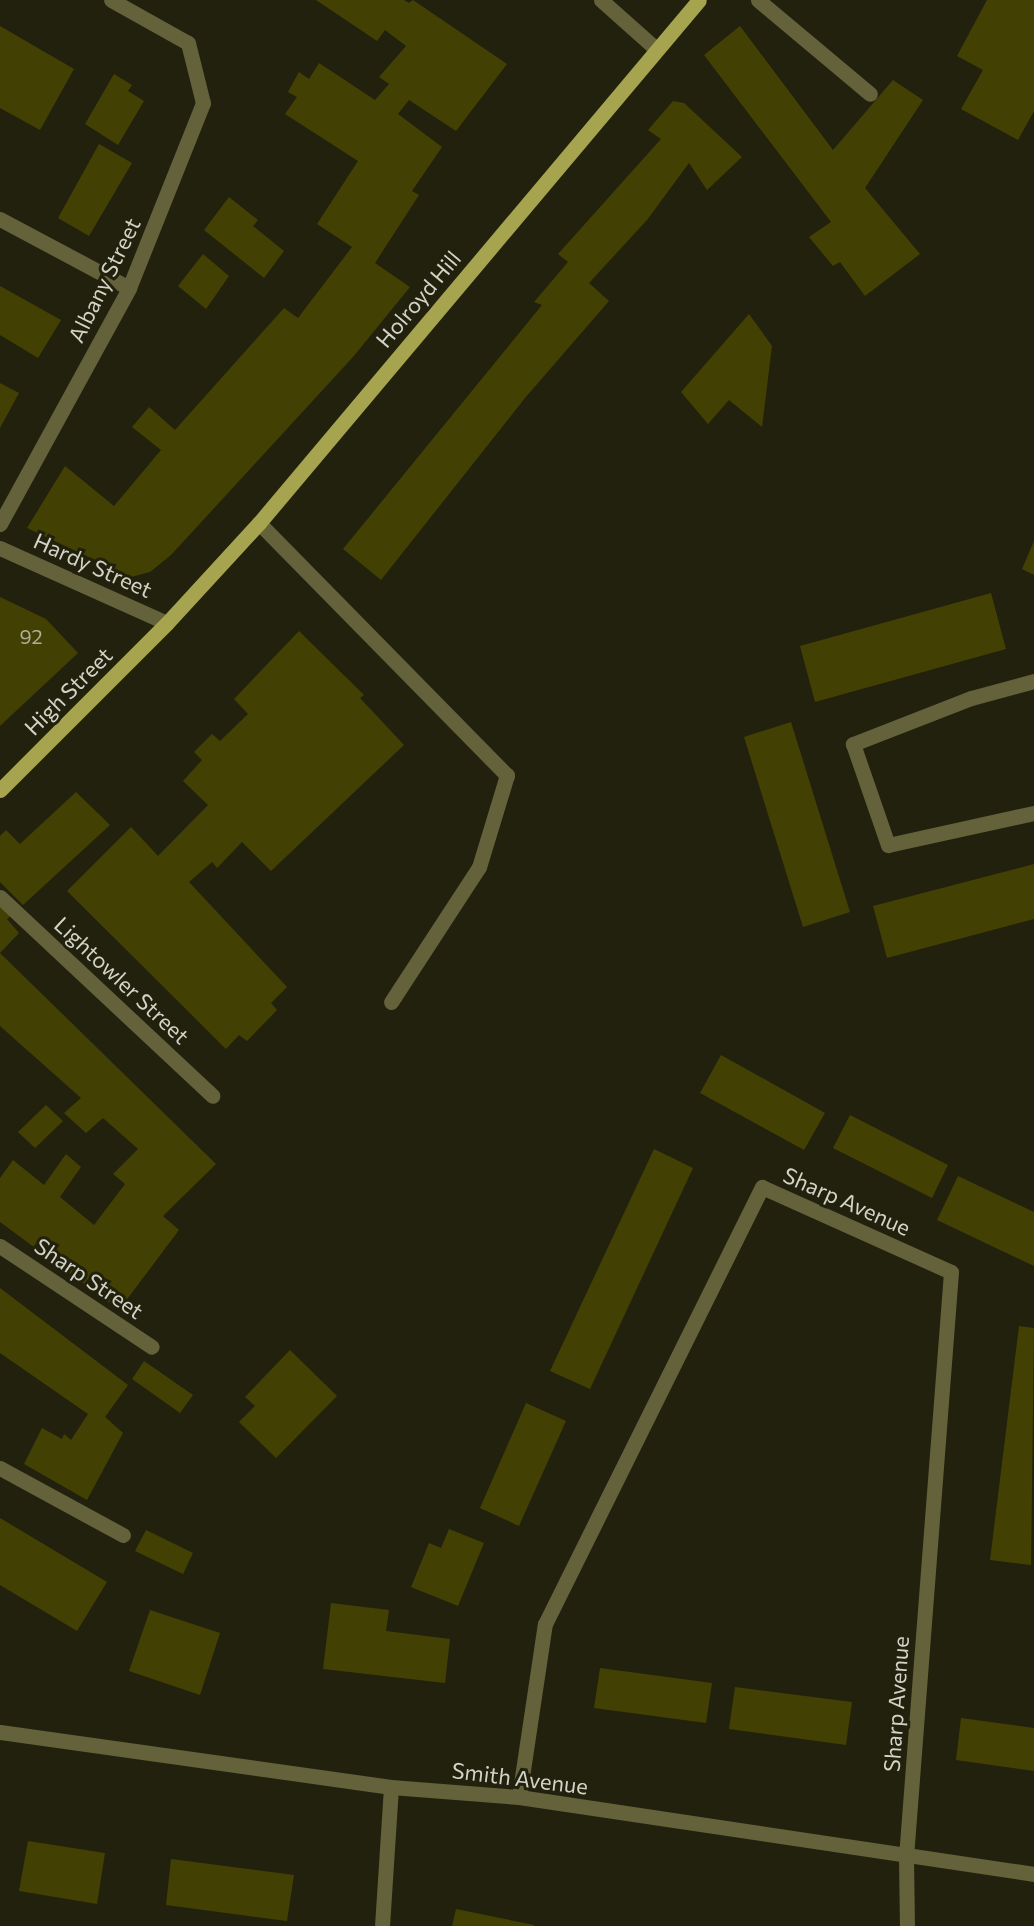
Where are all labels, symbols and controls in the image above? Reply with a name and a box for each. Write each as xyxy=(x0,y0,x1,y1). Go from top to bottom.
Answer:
street label: Albany Street xyxy=(62,213,146,347)
street label: Holroyd Hill xyxy=(370,245,466,353)
street label: Hardy Street xyxy=(30,527,156,603)
house number: 92 xyxy=(19,624,43,648)
street label: High Street xyxy=(19,642,117,740)
street label: Lightowler Street xyxy=(49,911,195,1049)
street label: Sharp Avenue xyxy=(779,1161,915,1241)
street label: Sharp Street xyxy=(30,1232,148,1324)
street label: Sharp Avenue xyxy=(878,1635,914,1773)
street label: Smith Avenue xyxy=(450,1757,590,1799)

